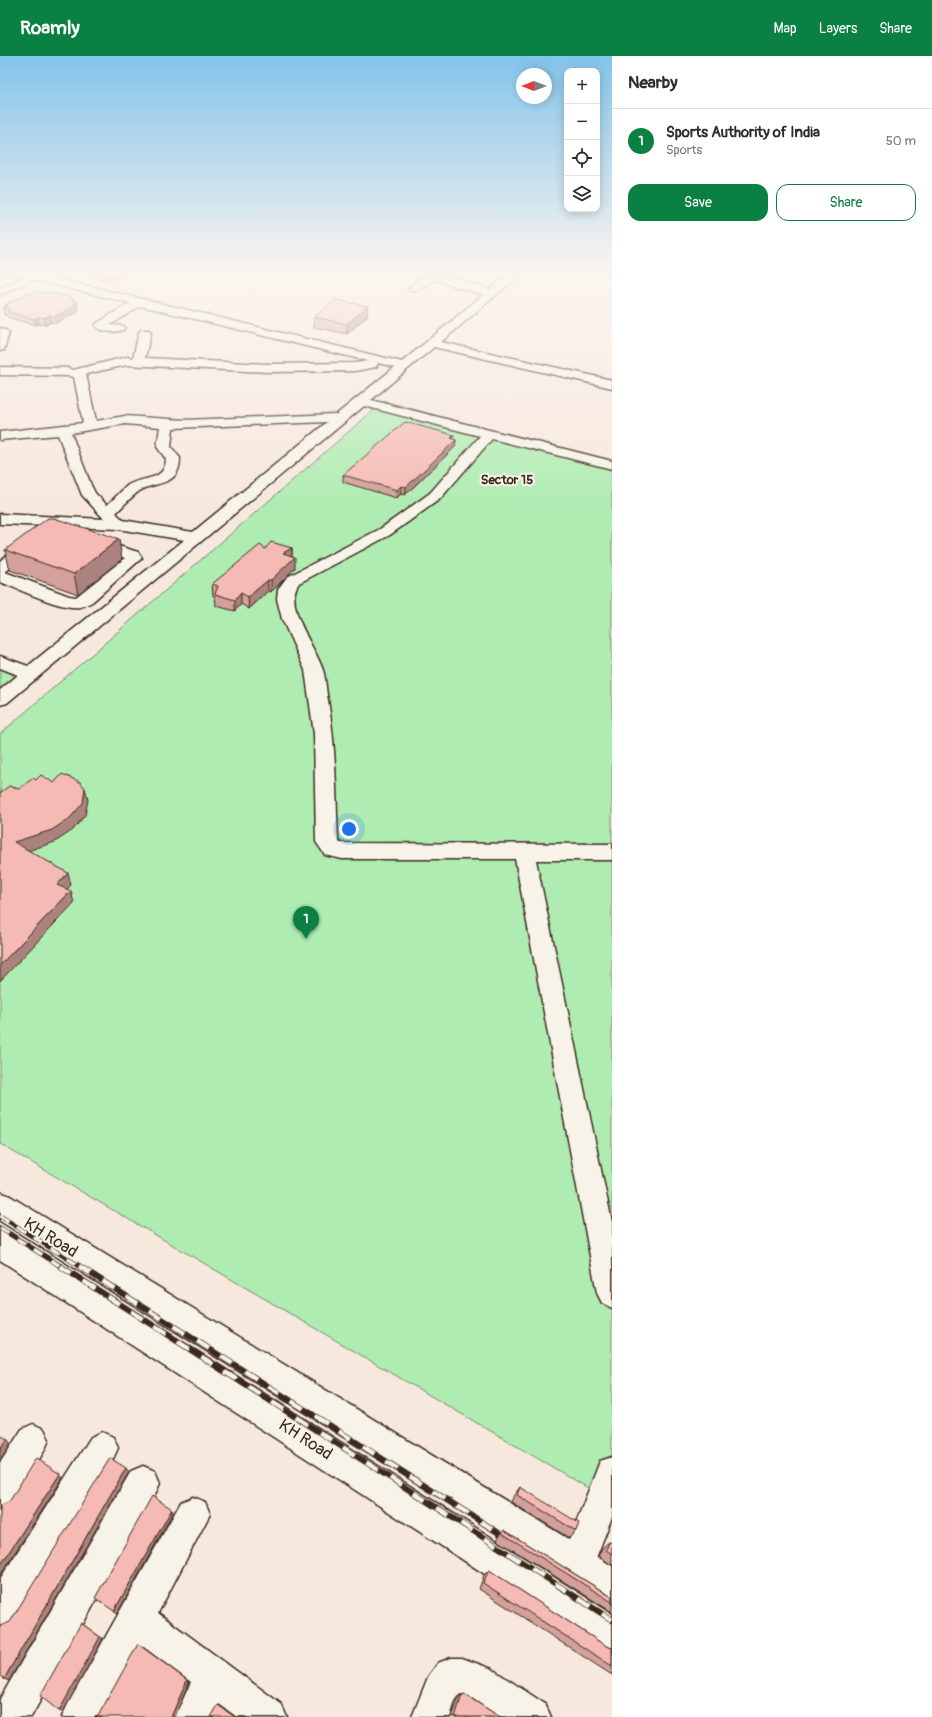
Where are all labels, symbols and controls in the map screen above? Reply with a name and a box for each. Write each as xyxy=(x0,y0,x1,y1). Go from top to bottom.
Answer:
text: Roamly xyxy=(20,16,80,40)
text: Map xyxy=(774,20,797,37)
text: Layers xyxy=(819,20,857,37)
text: Share xyxy=(879,20,912,37)
north arrow xyxy=(516,68,552,104)
map controls xyxy=(564,68,600,212)
button: + xyxy=(564,68,600,104)
text: Nearby xyxy=(628,72,677,93)
button: − xyxy=(564,104,600,140)
text: Sports Authority of India xyxy=(666,123,820,142)
text: 1 xyxy=(638,133,644,149)
text: 50 m xyxy=(886,133,916,149)
button: locate xyxy=(564,140,600,176)
text: Sports xyxy=(666,142,702,158)
button: layers xyxy=(564,176,600,212)
button: Save xyxy=(628,184,768,221)
button: Share xyxy=(776,184,916,221)
district label: Sector 15 xyxy=(481,472,533,488)
your location xyxy=(339,819,359,839)
pin: 1 xyxy=(293,906,319,939)
street label: KH Road xyxy=(20,1213,82,1262)
street label: KH Road xyxy=(275,1414,337,1465)

